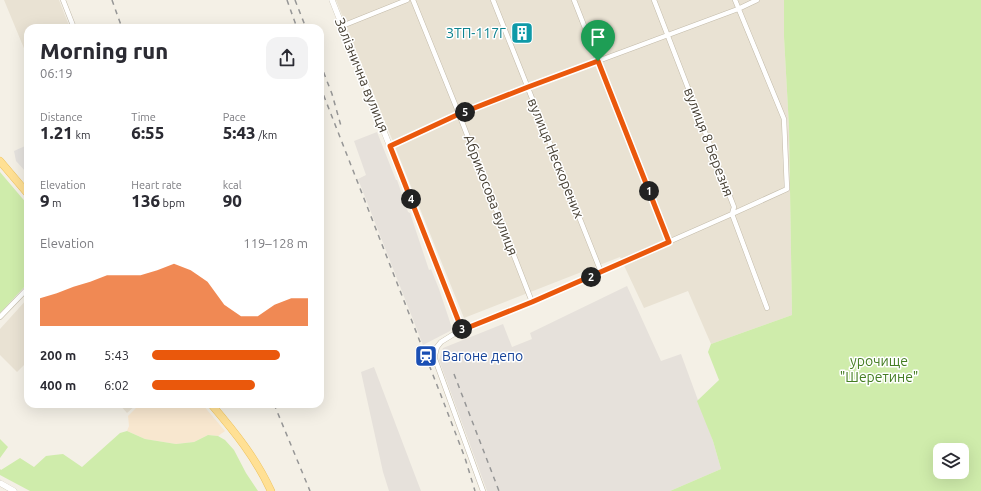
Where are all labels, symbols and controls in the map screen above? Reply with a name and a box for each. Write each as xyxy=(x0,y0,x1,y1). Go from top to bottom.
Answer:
street label: Залізнична вулиця xyxy=(332,15,392,135)
building icon: ЗТП-117Г xyxy=(509,20,535,46)
pin xyxy=(581,20,615,61)
place label: ЗТП-117Г xyxy=(446,25,506,41)
icon: arrive xyxy=(587,26,609,48)
button: share xyxy=(266,37,308,79)
text: Morning run xyxy=(40,38,168,63)
text: 06:19 xyxy=(40,66,73,80)
street label: вулиця 8 Березня xyxy=(681,85,737,199)
street label: вулиця Нескорених xyxy=(525,96,587,220)
pin: 5 xyxy=(455,102,475,122)
text: 5 xyxy=(462,106,468,118)
text: Distance xyxy=(40,111,83,123)
text: Time xyxy=(131,111,156,123)
text: Pace xyxy=(223,111,246,123)
text: 1.21 xyxy=(40,123,73,142)
text: 6:55 xyxy=(131,123,164,142)
text: 5:43 xyxy=(223,123,256,142)
text: km xyxy=(73,129,91,141)
text: /km xyxy=(256,129,277,141)
street label: Абрикосова вулиця xyxy=(461,132,521,258)
text: Elevation xyxy=(40,179,86,191)
text: Heart rate xyxy=(131,179,182,191)
text: kcal xyxy=(223,179,242,191)
pin: 1 xyxy=(639,181,659,201)
text: 1 xyxy=(646,185,652,197)
pin: 4 xyxy=(401,189,421,209)
text: 9 xyxy=(40,191,50,210)
text: 136 xyxy=(131,191,160,210)
text: 90 xyxy=(223,191,242,210)
text: 4 xyxy=(408,193,414,205)
text: m xyxy=(50,197,62,209)
text: bpm xyxy=(160,197,185,209)
text: Elevation xyxy=(40,236,94,250)
text: 119–128 m xyxy=(243,236,308,250)
pin: 2 xyxy=(581,267,601,287)
text: 2 xyxy=(588,271,594,283)
pin: 3 xyxy=(452,319,472,339)
text: 3 xyxy=(459,323,465,335)
station icon: Вагоне депо xyxy=(413,343,439,369)
text: 200 m xyxy=(40,348,76,362)
text: 5:43 xyxy=(104,348,129,362)
place label: Вагоне депо xyxy=(442,348,523,364)
park label: урочище "Шеретине" xyxy=(840,353,918,385)
text: 400 m xyxy=(40,378,76,392)
text: 6:02 xyxy=(104,378,129,392)
map controls xyxy=(933,443,969,479)
button: layers xyxy=(933,443,969,479)

